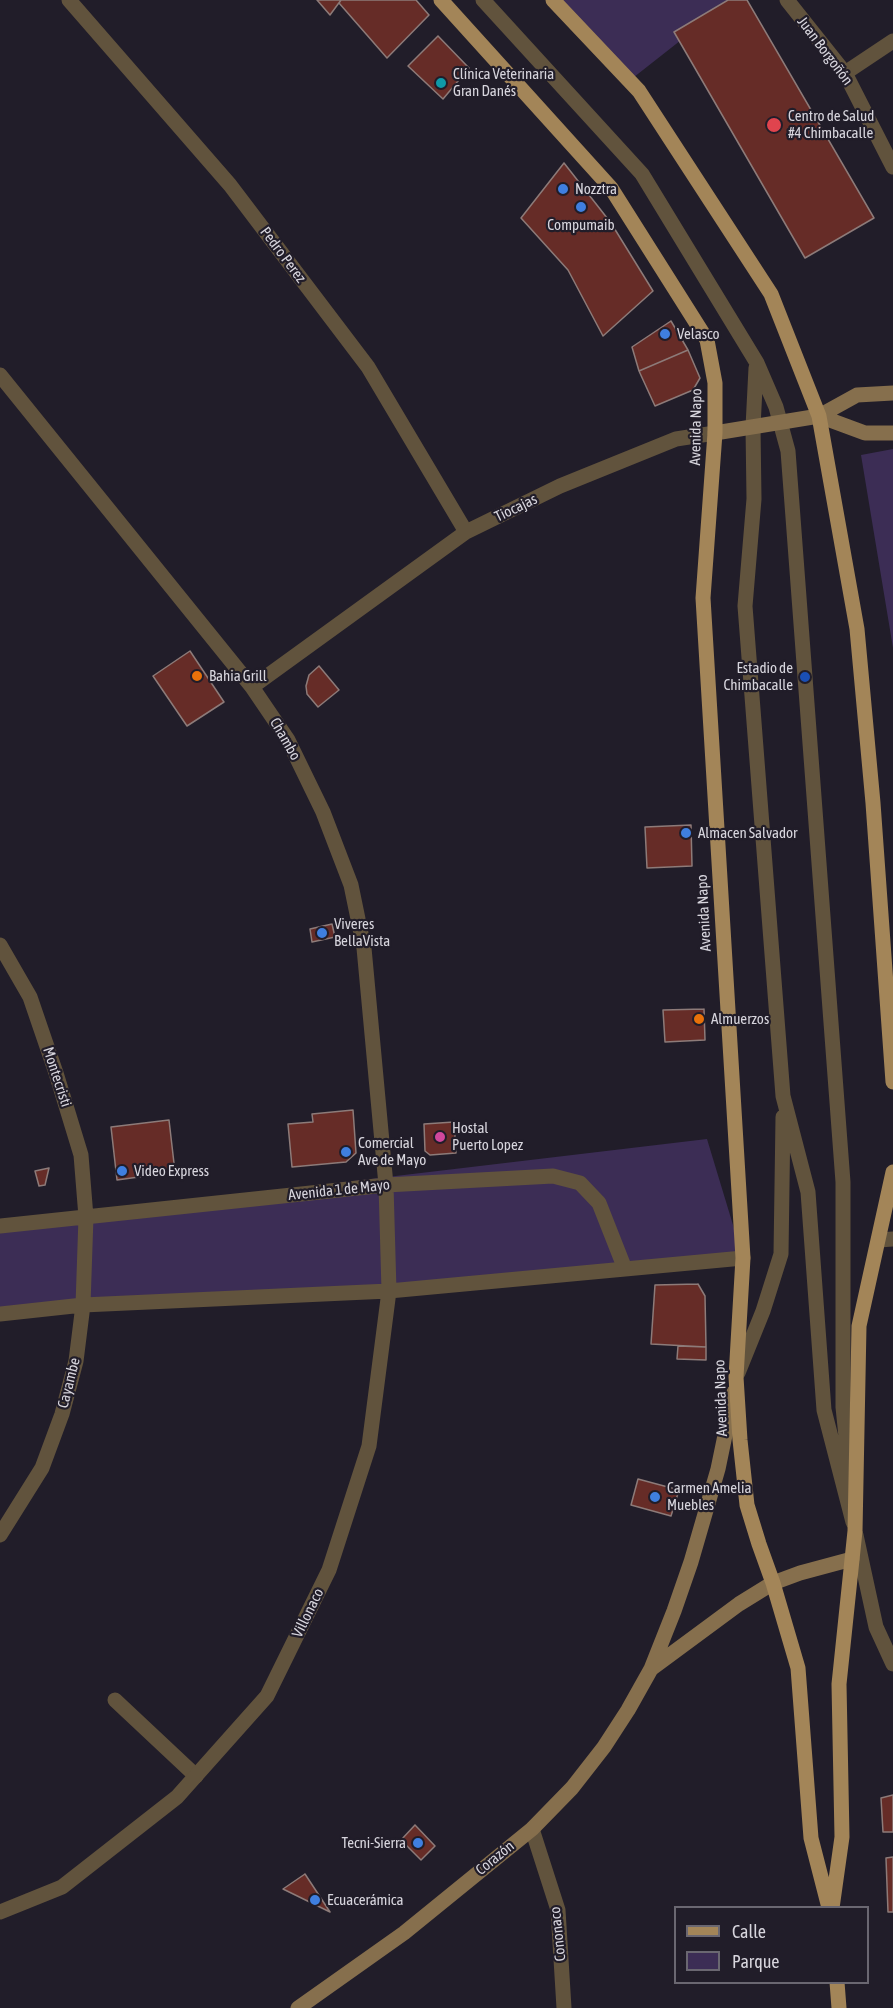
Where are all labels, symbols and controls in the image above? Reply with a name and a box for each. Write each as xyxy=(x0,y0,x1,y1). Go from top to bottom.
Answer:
street label: Juan Borgoñón xyxy=(793,13,857,89)
place label: Clínica Veterinaria Gran Danés xyxy=(453,65,554,100)
marker: Clínica Veterinaria Gran Danés xyxy=(434,76,448,90)
place label: Centro de Salud #4 Chimbacalle xyxy=(788,107,874,142)
marker: Centro de Salud #4 Chimbacalle xyxy=(765,116,783,134)
place label: Nozztra xyxy=(575,180,617,198)
marker: Nozztra xyxy=(556,182,570,196)
marker: Compumaib xyxy=(574,200,588,214)
place label: Compumaib xyxy=(547,216,615,234)
street label: Pedro Perez xyxy=(256,224,310,286)
place label: Velasco xyxy=(677,325,720,343)
marker: Velasco xyxy=(658,327,672,341)
street label: Avenida Napo xyxy=(686,388,706,466)
street label: Tiocajas xyxy=(492,490,540,526)
place label: Estadio de Chimbacalle xyxy=(724,659,793,694)
place label: Bahia Grill xyxy=(209,667,267,685)
marker: Bahia Grill xyxy=(190,669,204,683)
marker: Estadio de Chimbacalle xyxy=(798,670,812,684)
street label: Chambo xyxy=(266,715,304,763)
place label: Almacen Salvador xyxy=(698,824,797,842)
marker: Almacen Salvador xyxy=(679,826,693,840)
street label: Avenida Napo xyxy=(693,874,715,952)
place label: Viveres BellaVista xyxy=(334,915,390,950)
marker: Viveres BellaVista xyxy=(315,926,329,940)
place label: Almuerzos xyxy=(711,1010,769,1028)
marker: Almuerzos xyxy=(692,1012,706,1026)
street label: Montecristi xyxy=(39,1045,75,1109)
place label: Hostal Puerto Lopez xyxy=(452,1119,523,1154)
marker: Hostal Puerto Lopez xyxy=(433,1130,447,1144)
place label: Comercial Ave de Mayo xyxy=(358,1134,426,1169)
marker: Comercial Ave de Mayo xyxy=(339,1145,353,1159)
place label: Video Express xyxy=(134,1162,209,1180)
marker: Video Express xyxy=(115,1164,129,1178)
street label: Avenida 1 de Mayo xyxy=(287,1176,391,1204)
street label: Cayambe xyxy=(54,1356,84,1410)
street label: Avenida Napo xyxy=(711,1359,731,1437)
place label: Carmen Amelia Muebles xyxy=(667,1479,751,1514)
marker: Carmen Amelia Muebles xyxy=(648,1490,662,1504)
street label: Villonaco xyxy=(288,1585,328,1641)
place label: Tecni-Sierra xyxy=(341,1834,406,1852)
marker: Tecni-Sierra xyxy=(411,1836,425,1850)
street label: Corazón xyxy=(472,1837,518,1879)
place label: Ecuacerámica xyxy=(327,1891,403,1909)
marker: Ecuacerámica xyxy=(308,1893,322,1907)
street label: Cononaco xyxy=(546,1906,570,1962)
legend xyxy=(674,1906,869,1984)
text: Calle xyxy=(732,1921,766,1942)
text: Parque xyxy=(732,1951,780,1972)

